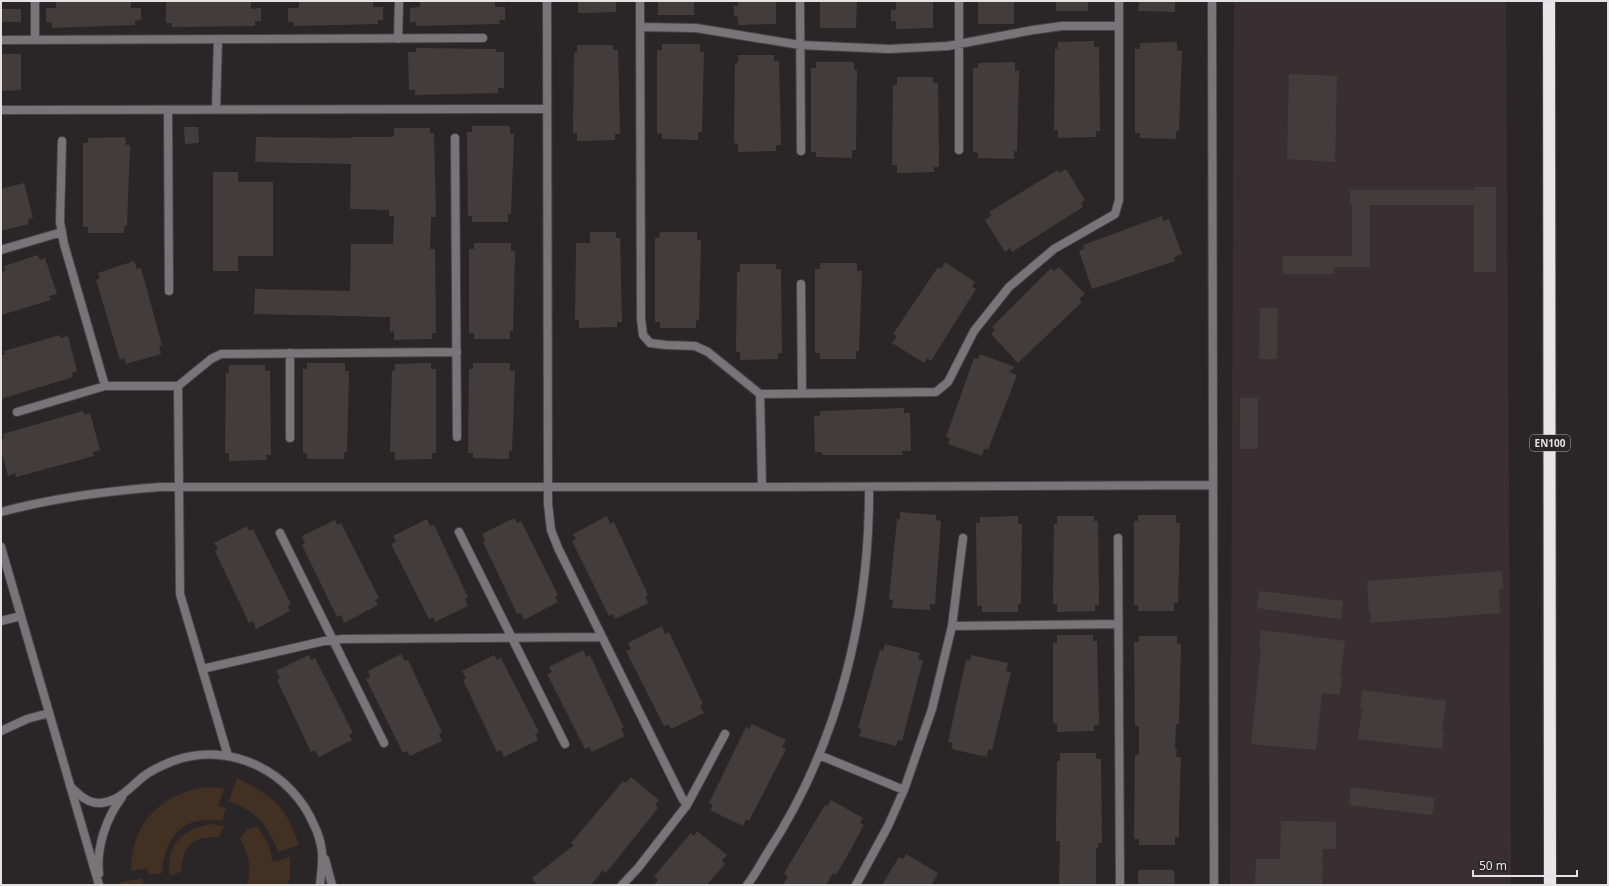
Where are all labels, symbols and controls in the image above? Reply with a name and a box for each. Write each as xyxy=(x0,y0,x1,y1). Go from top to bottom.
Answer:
road number: EN100 xyxy=(1530,435,1570,451)
scale bar xyxy=(1473,852,1577,878)
text: 50 m xyxy=(1479,857,1507,874)

